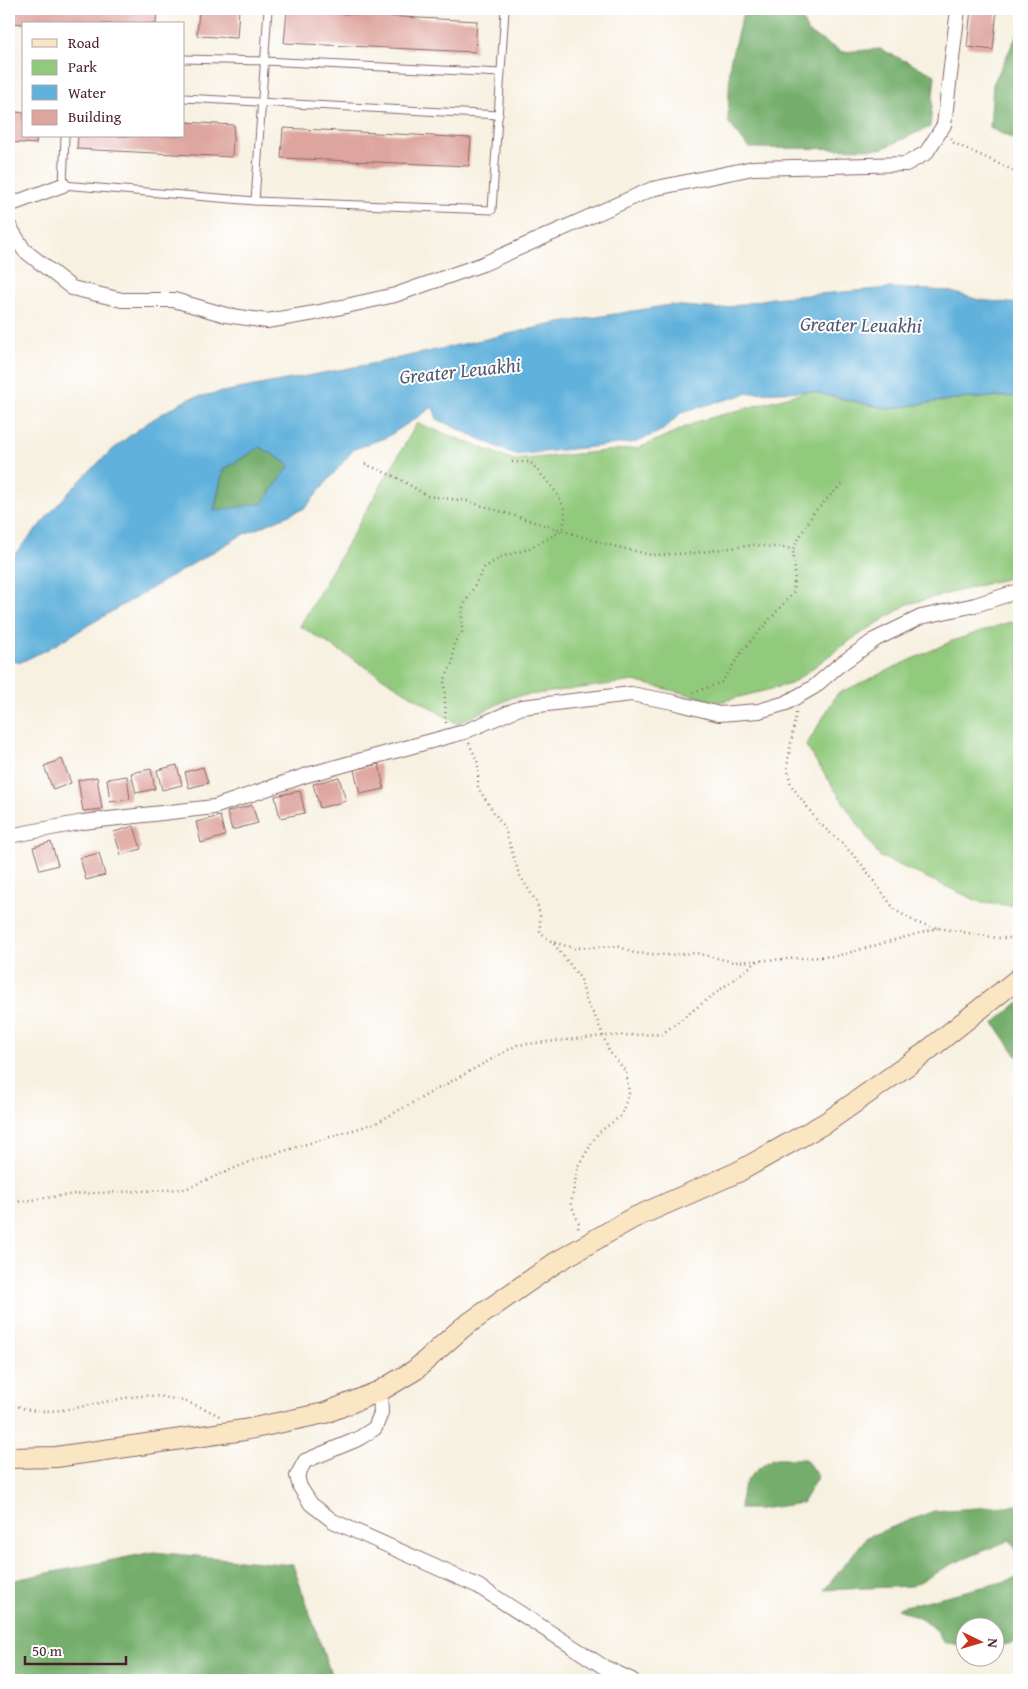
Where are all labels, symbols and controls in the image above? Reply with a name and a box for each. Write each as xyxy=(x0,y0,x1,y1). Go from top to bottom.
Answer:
legend xyxy=(22,22,185,138)
text: Road xyxy=(68,32,99,53)
text: Park xyxy=(68,56,97,77)
text: Water xyxy=(68,82,106,103)
text: Building xyxy=(68,106,122,127)
water label: Greater Leuakhi xyxy=(800,308,922,340)
water label: Greater Leuakhi xyxy=(398,349,522,391)
north arrow xyxy=(956,1616,1006,1666)
scale bar xyxy=(25,1634,126,1666)
text: N xyxy=(983,1638,1003,1649)
text: 50 m xyxy=(32,1640,63,1661)

